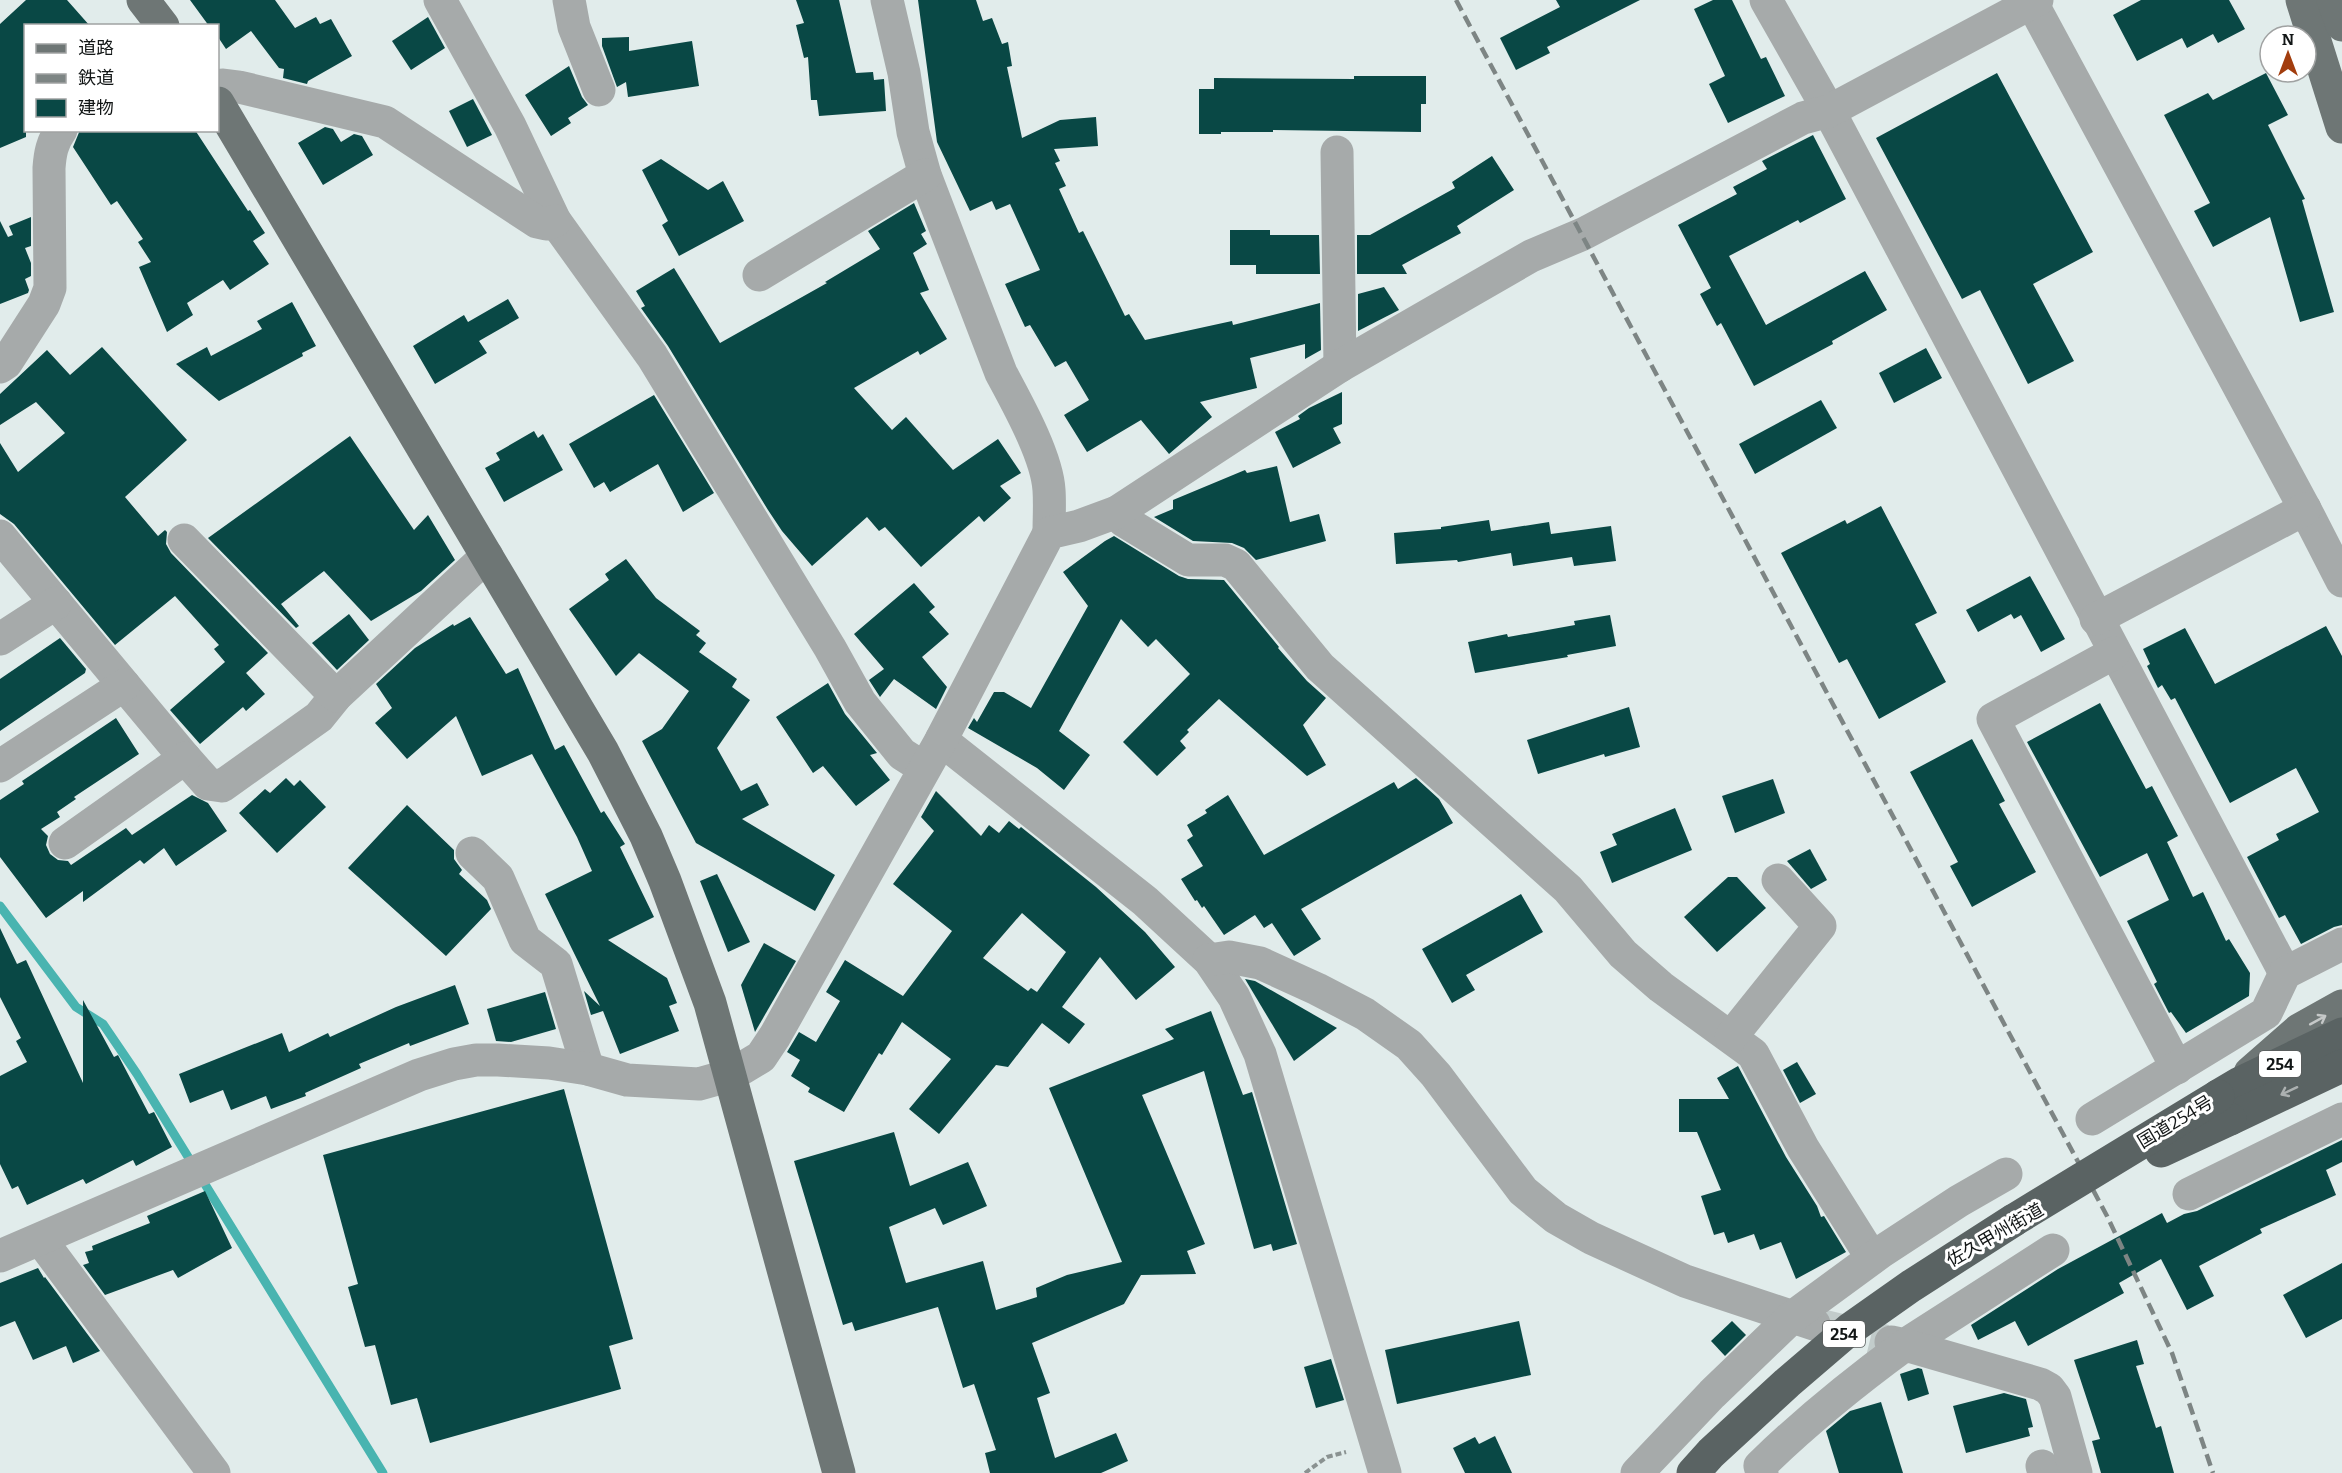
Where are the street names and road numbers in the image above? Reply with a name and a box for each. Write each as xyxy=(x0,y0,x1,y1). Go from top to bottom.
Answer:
road number: 254 xyxy=(2259,1051,2301,1077)
street label: 国道254号 xyxy=(2133,1091,2217,1153)
street label: 佐久甲州街道 xyxy=(1943,1198,2047,1272)
road number: 254 xyxy=(1823,1321,1865,1347)

